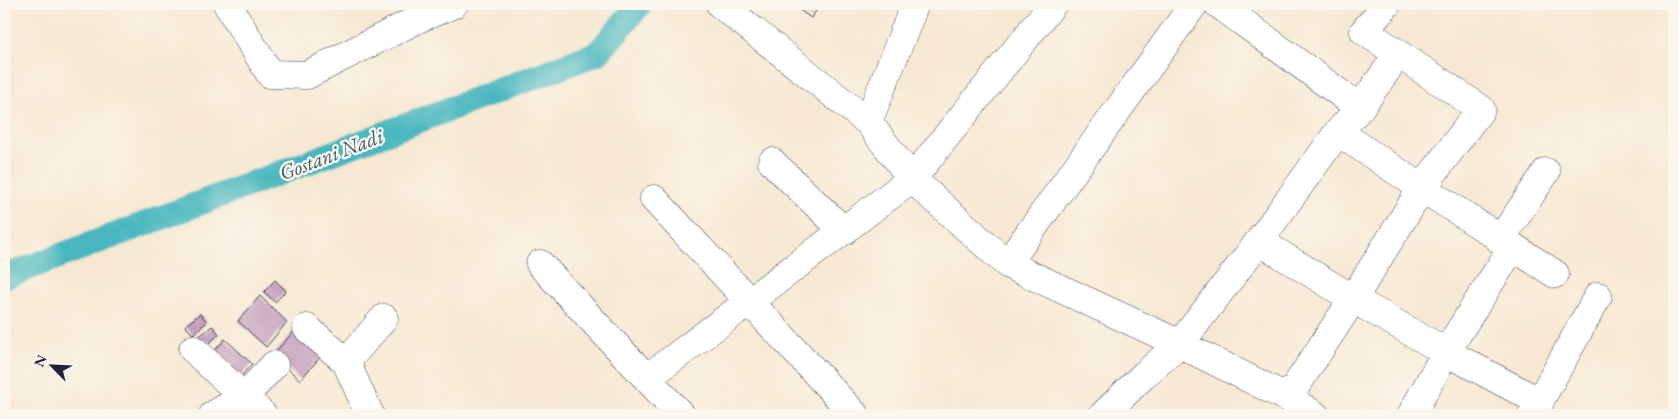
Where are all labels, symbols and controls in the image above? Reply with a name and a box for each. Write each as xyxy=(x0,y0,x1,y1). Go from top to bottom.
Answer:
water label: Gostani Nadi xyxy=(275,122,388,186)
north arrow xyxy=(28,342,78,392)
text: N xyxy=(30,351,51,370)

